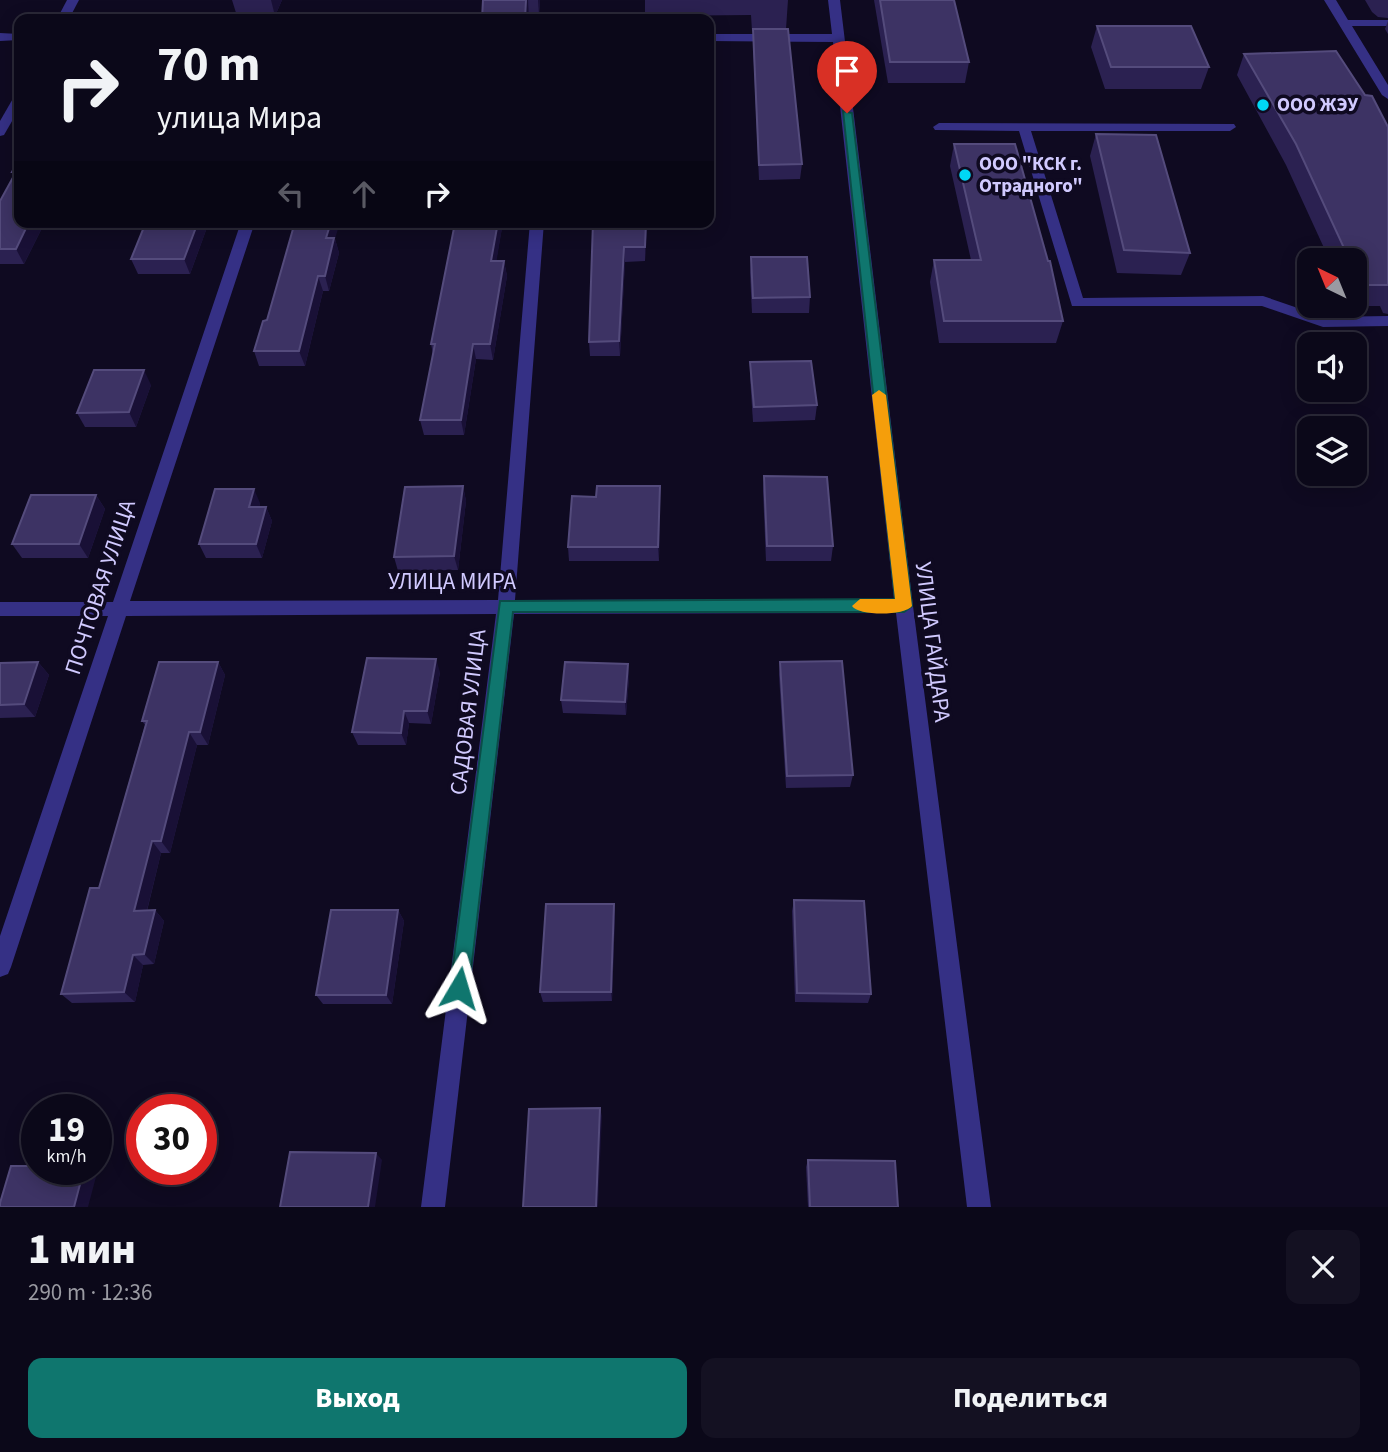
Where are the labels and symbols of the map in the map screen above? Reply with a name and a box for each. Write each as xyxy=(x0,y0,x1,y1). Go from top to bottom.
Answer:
pin xyxy=(817,41,877,113)
place label: ООО ЖЭУ xyxy=(1277,92,1358,119)
marker: ООО ЖЭУ xyxy=(1255,97,1271,113)
place label: ООО "КСК г. Отрадного" xyxy=(979,151,1083,200)
marker: ООО "КСК г. Отрадного" xyxy=(957,167,973,183)
north arrow xyxy=(1297,248,1367,318)
street label: ПОЧТОВАЯ УЛИЦА xyxy=(56,495,144,679)
street label: УЛИЦА ГАЙДАРА xyxy=(907,560,959,724)
street label: УЛИЦА МИРА xyxy=(388,565,517,598)
street label: САДОВАЯ УЛИЦА xyxy=(441,627,495,797)
position arrow xyxy=(422,951,496,1025)
speed limit sign: 30 xyxy=(126,1094,217,1185)

